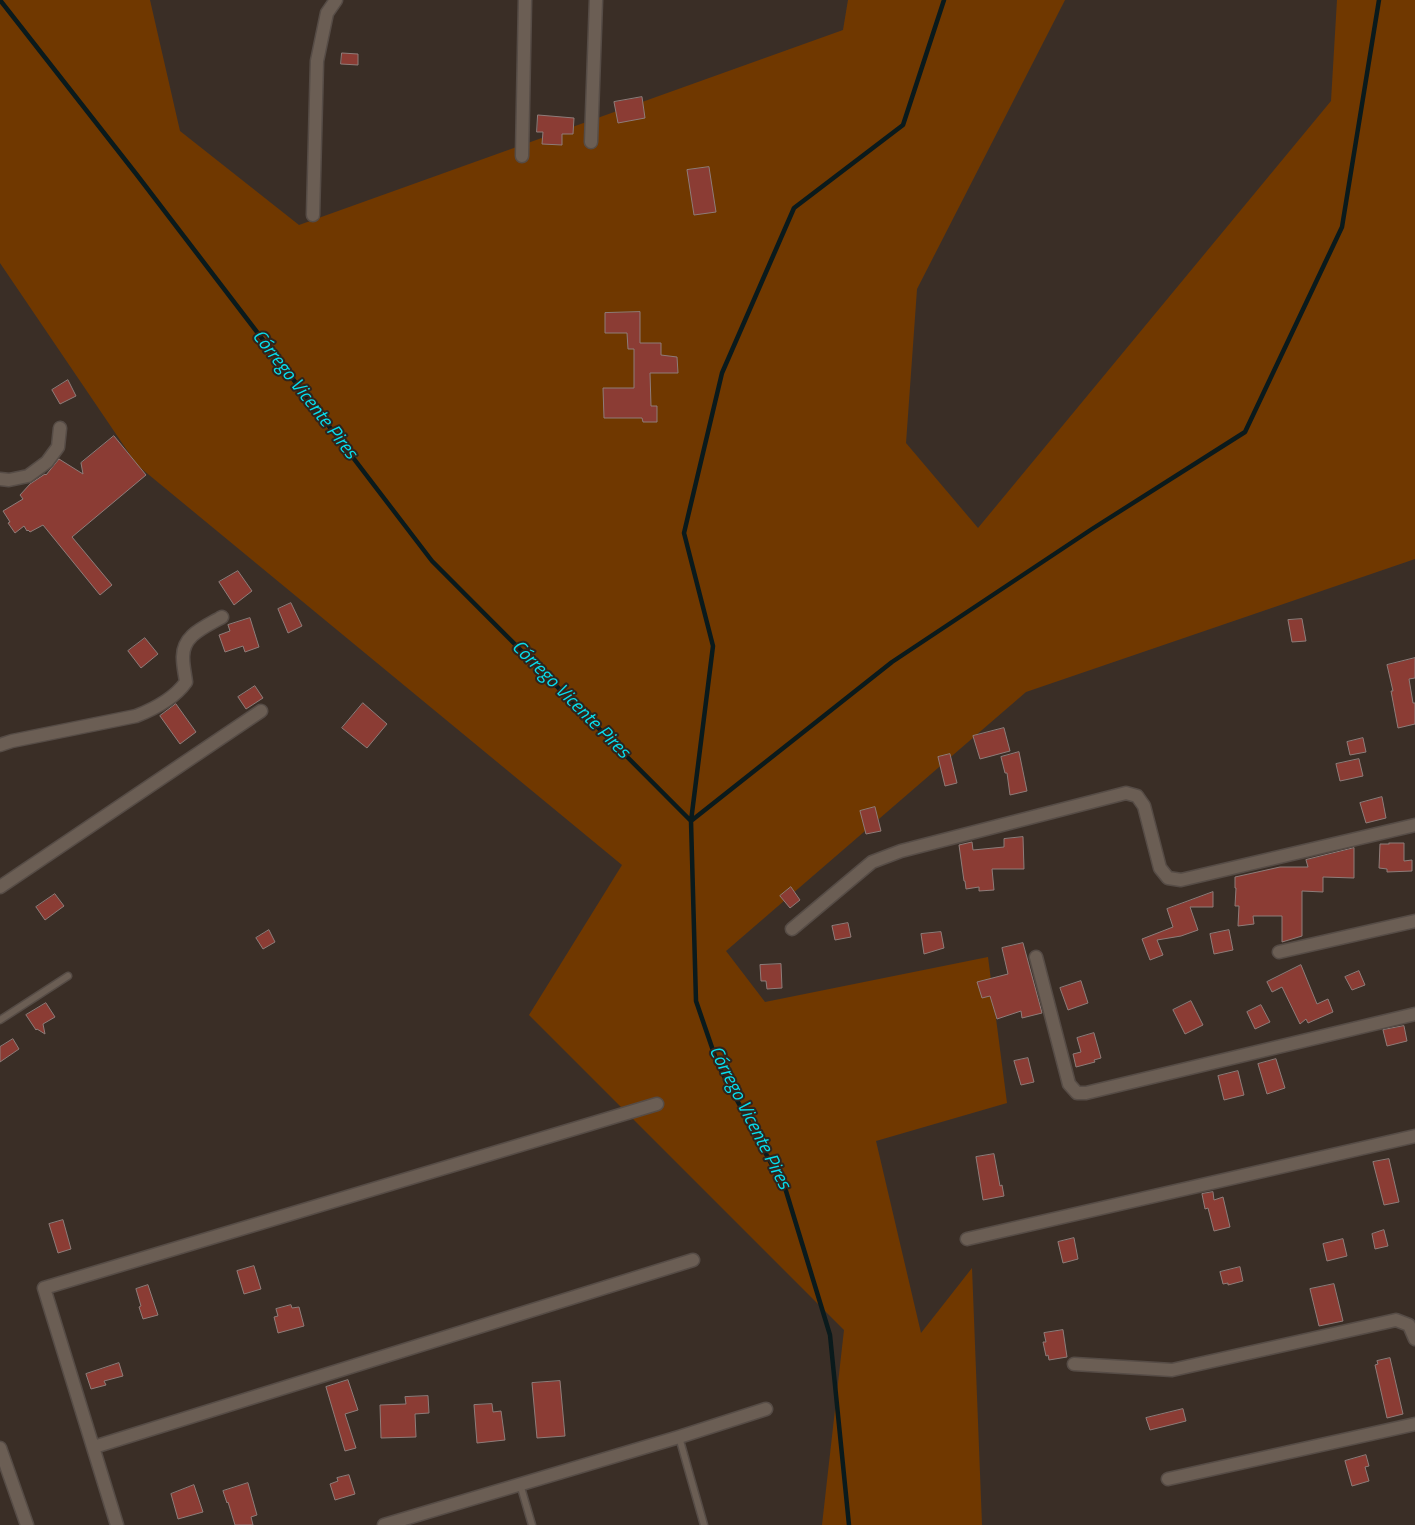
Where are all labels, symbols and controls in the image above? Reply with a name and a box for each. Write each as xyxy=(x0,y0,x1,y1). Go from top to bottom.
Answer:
water label: Córrego Vicente Pires xyxy=(246,326,362,464)
water label: Córrego Vicente Pires xyxy=(506,636,634,764)
water label: Córrego Vicente Pires xyxy=(703,1043,795,1193)

